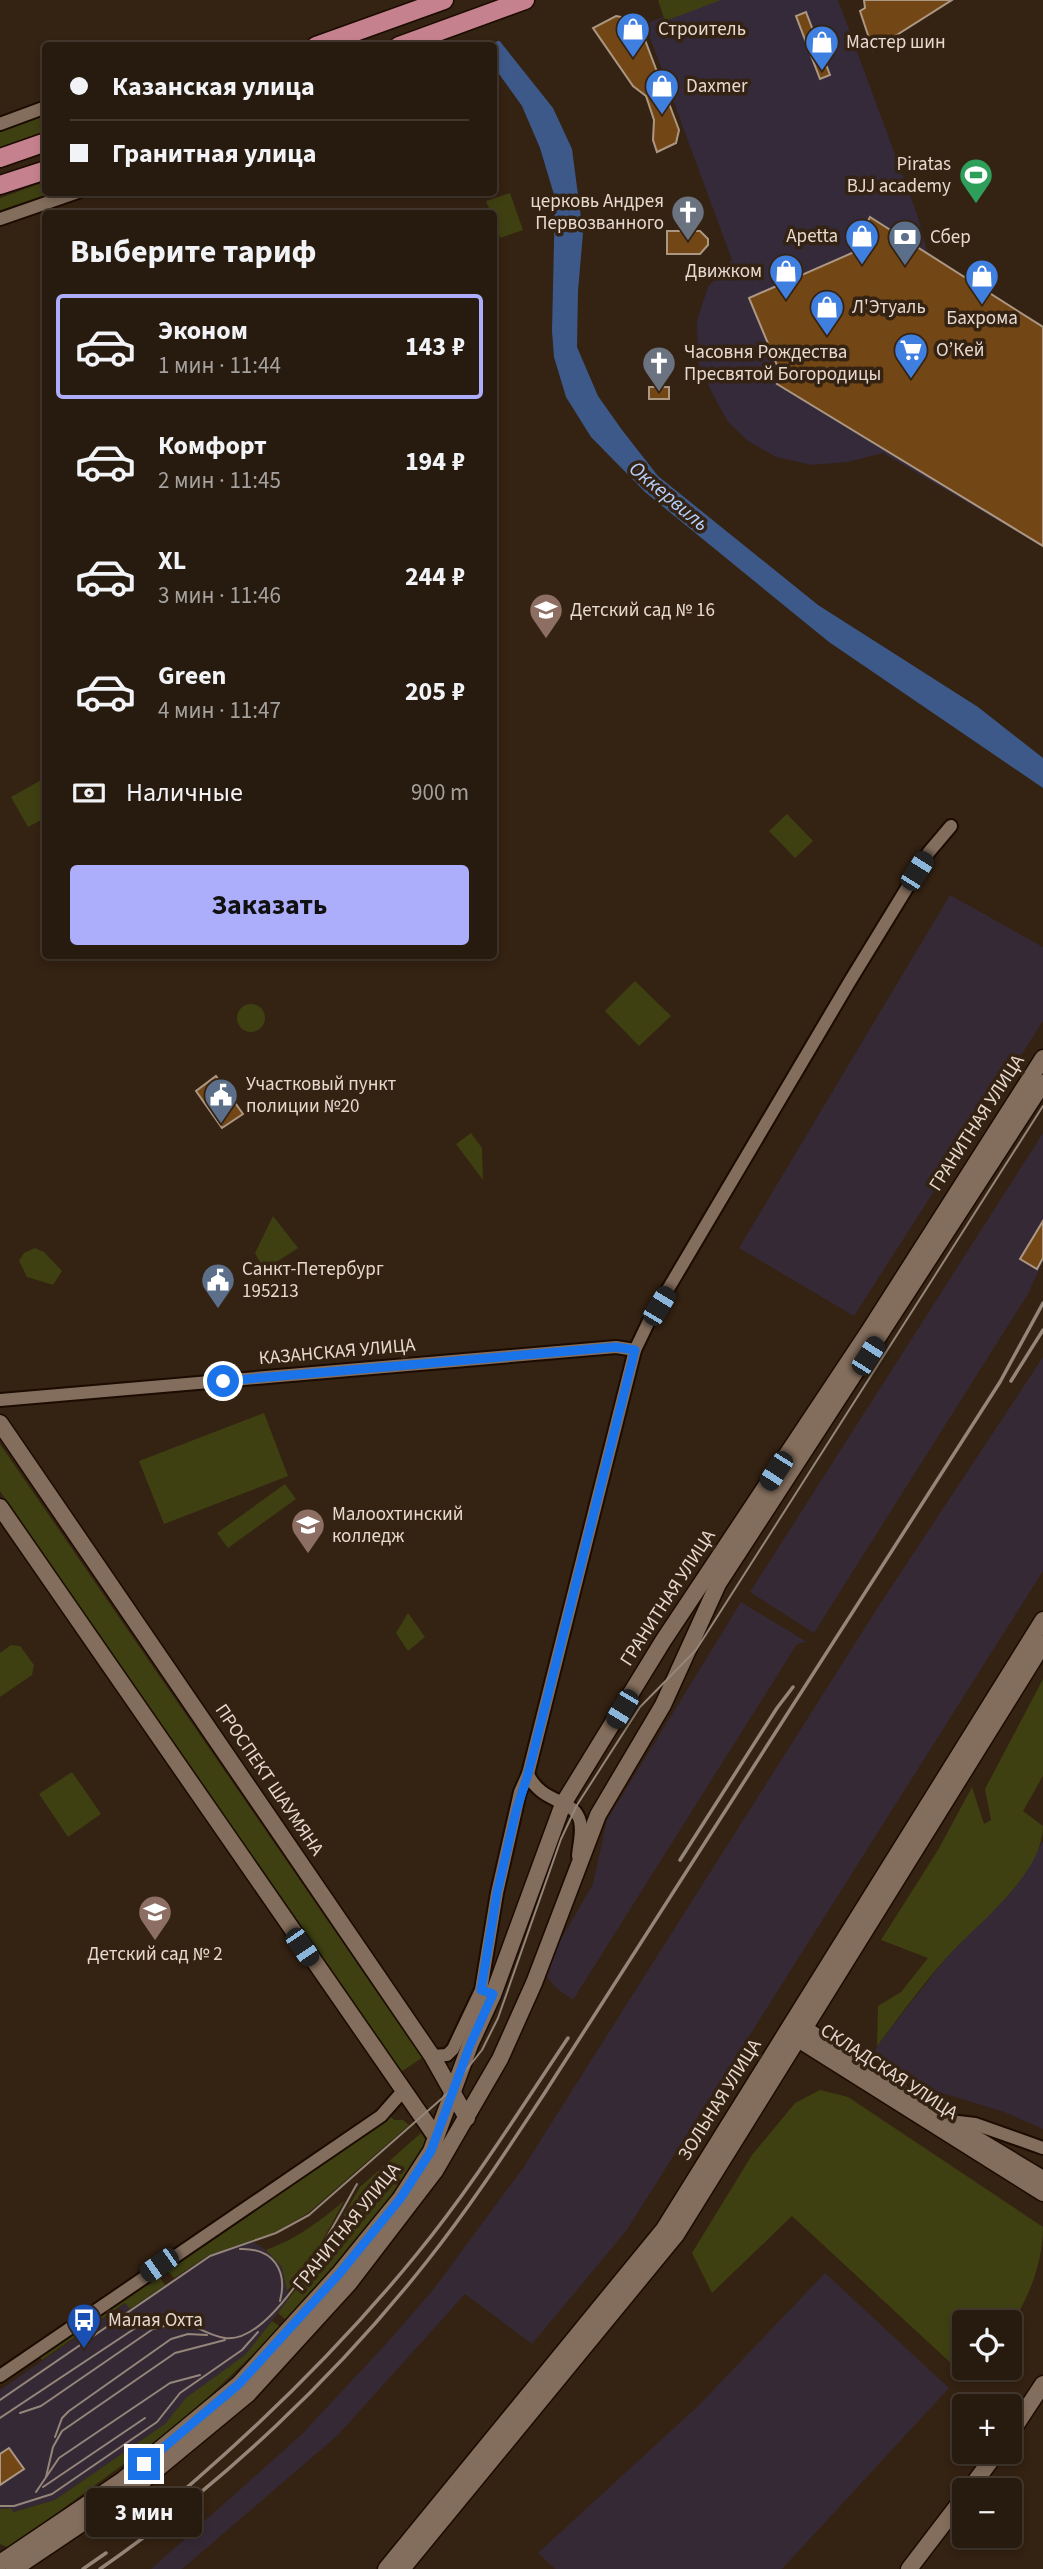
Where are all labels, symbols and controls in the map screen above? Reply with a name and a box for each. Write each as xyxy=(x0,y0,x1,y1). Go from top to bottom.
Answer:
shop icon: Строитель xyxy=(614,10,652,59)
place label: Строитель xyxy=(658,16,746,43)
shop icon: Мастер шин xyxy=(803,23,841,72)
place label: Мастер шин xyxy=(846,29,946,56)
shop icon: Daxmer xyxy=(643,67,681,116)
text: Казанская улица xyxy=(112,68,315,105)
place label: Daxmer xyxy=(686,73,748,100)
text: Гранитная улица xyxy=(112,135,317,172)
place label: Piratas BJJ academy xyxy=(847,151,951,200)
sports icon: Piratas BJJ academy xyxy=(957,156,995,205)
place label: церковь Андрея Первозванного xyxy=(530,188,664,237)
church icon: церковь Андрея Первозванного xyxy=(669,193,707,242)
shop icon: Apetta xyxy=(843,217,881,266)
bank icon: Сбер xyxy=(886,218,924,267)
place label: Apetta xyxy=(786,223,838,250)
place label: Сбер xyxy=(930,224,971,251)
text: Выберите тариф xyxy=(70,229,317,275)
shop icon: Движком xyxy=(767,252,805,301)
shop icon: Бахрома xyxy=(963,257,1001,306)
place label: Движком xyxy=(685,258,762,285)
shop icon: Л'Этуаль xyxy=(808,288,846,337)
place label: Л'Этуаль xyxy=(852,294,926,321)
place label: Бахрома xyxy=(946,305,1018,332)
text: Эконом xyxy=(158,312,248,349)
icon: car xyxy=(74,315,137,378)
text: 143 ₽ xyxy=(405,328,465,365)
supermarket icon: О’Кей xyxy=(892,331,930,380)
place label: О’Кей xyxy=(936,337,984,364)
place label: Часовня Рождества Пресвятой Богородицы xyxy=(684,339,881,388)
church icon: Часовня Рождества Пресвятой Богородицы xyxy=(640,344,678,393)
text: 1 мин · 11:44 xyxy=(158,349,281,382)
text: Комфорт xyxy=(158,427,267,464)
icon: car xyxy=(74,430,137,493)
text: 194 ₽ xyxy=(405,443,465,480)
water label: Оккервиль xyxy=(623,454,715,538)
text: 2 мин · 11:45 xyxy=(158,464,281,497)
text: XL xyxy=(158,542,186,579)
icon: car xyxy=(74,545,137,608)
text: 244 ₽ xyxy=(405,558,465,595)
text: 3 мин · 11:46 xyxy=(158,579,281,612)
school or university icon: Детский сад № 16 xyxy=(527,591,565,640)
place label: Детский сад № 16 xyxy=(570,597,715,624)
text: Green xyxy=(158,657,226,694)
icon: car xyxy=(74,660,137,723)
text: 205 ₽ xyxy=(405,673,465,710)
text: 4 мин · 11:47 xyxy=(158,694,281,727)
icon: cash xyxy=(70,774,108,812)
text: Наличные xyxy=(126,774,243,811)
text: 900 m xyxy=(411,776,469,809)
car xyxy=(897,848,938,894)
button: Заказать xyxy=(70,865,469,945)
street label: ГРАНИТНАЯ УЛИЦА xyxy=(923,1049,1032,1197)
place label: Участковый пункт полиции №20 xyxy=(246,1071,396,1120)
public building icon: Участковый пункт полиции №20 xyxy=(202,1076,240,1125)
place label: Санкт-Петербург 195213 xyxy=(242,1256,384,1305)
public building icon: Санкт-Петербург 195213 xyxy=(199,1261,237,1310)
car xyxy=(640,1283,679,1329)
street label: КАЗАНСКАЯ УЛИЦА xyxy=(258,1332,417,1372)
car xyxy=(848,1333,889,1379)
route start xyxy=(207,1365,239,1397)
car xyxy=(756,1448,797,1494)
place label: Малоохтинский колледж xyxy=(332,1501,463,1550)
school or university icon: Малоохтинский колледж xyxy=(289,1506,327,1555)
street label: ГРАНИТНАЯ УЛИЦА xyxy=(614,1524,723,1672)
car xyxy=(603,1686,642,1732)
street label: ПРОСПЕКТ ШАУМЯНА xyxy=(208,1699,330,1862)
school or university icon: Детский сад № 2 xyxy=(136,1893,174,1942)
car xyxy=(282,1924,323,1970)
place label: Детский сад № 2 xyxy=(87,1941,223,1968)
street label: СКЛАДСКАЯ УЛИЦА xyxy=(815,2017,964,2127)
street label: ЗОЛЬНАЯ УЛИЦА xyxy=(672,2033,769,2166)
street label: ГРАНИТНАЯ УЛИЦА xyxy=(287,2157,408,2297)
car xyxy=(136,2244,183,2286)
bus stop icon: Малая Охта xyxy=(65,2301,103,2350)
place label: Малая Охта xyxy=(108,2307,203,2334)
map controls xyxy=(952,2310,1022,2548)
button: locate xyxy=(952,2310,1022,2380)
button: + xyxy=(952,2394,1022,2464)
route end xyxy=(128,2448,160,2480)
button: − xyxy=(952,2478,1022,2548)
callout: 3 мин xyxy=(86,2488,202,2538)
text: 3 мин xyxy=(115,2496,173,2529)

